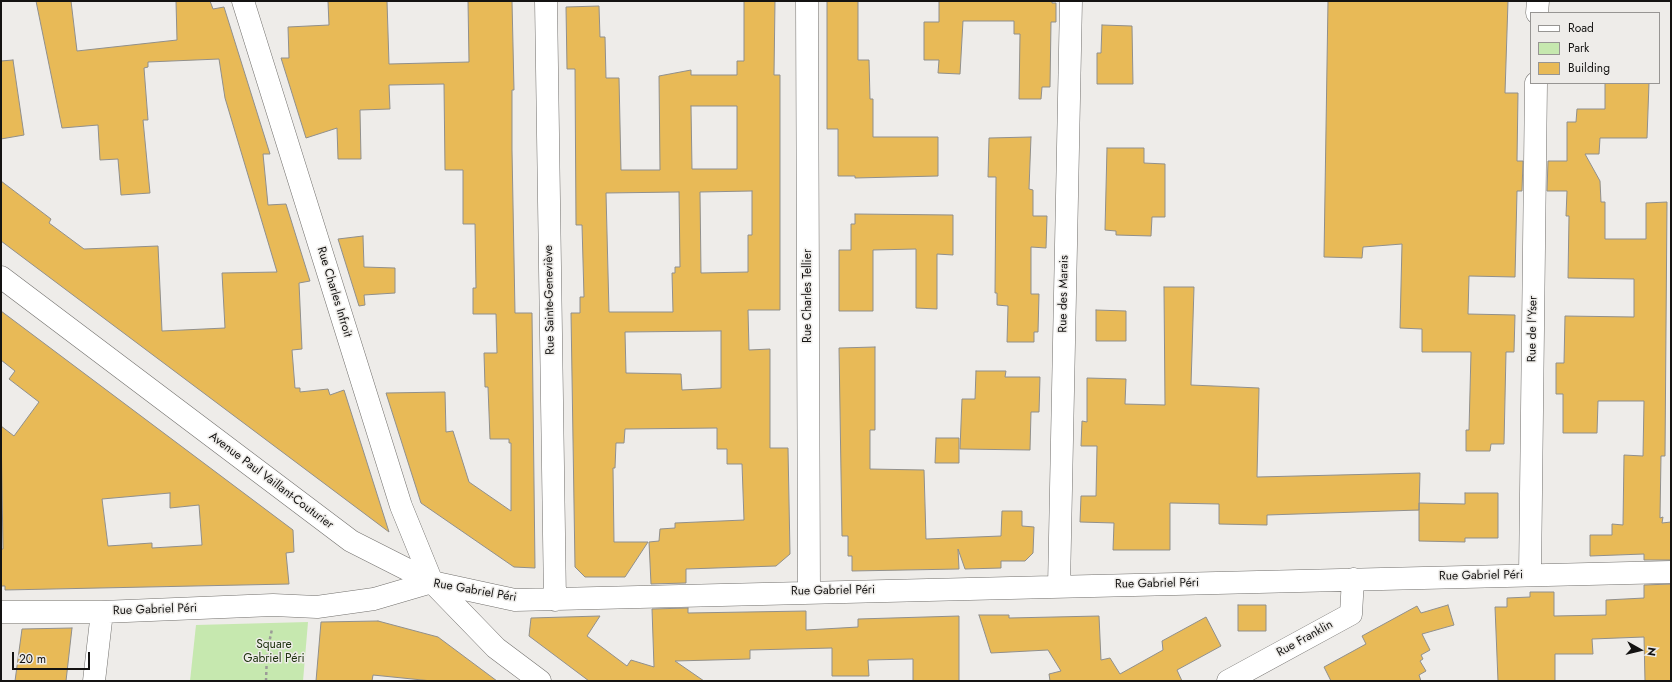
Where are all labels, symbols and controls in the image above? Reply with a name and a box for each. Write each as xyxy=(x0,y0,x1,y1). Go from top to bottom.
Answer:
legend xyxy=(1530,12,1660,84)
text: Road xyxy=(1568,19,1594,37)
text: Park xyxy=(1568,39,1589,57)
text: Building xyxy=(1568,59,1610,77)
street label: Rue Charles Infroit xyxy=(313,245,355,339)
street label: Rue Sainte-Geneviève xyxy=(542,245,558,355)
street label: Rue Charles Tellier xyxy=(801,249,815,343)
street label: Rue des Marais xyxy=(1056,255,1072,333)
street label: Rue de l'Yser xyxy=(1525,296,1541,362)
street label: Avenue Paul Vaillant-Couturier xyxy=(206,430,336,532)
street label: Rue Gabriel Péri xyxy=(1439,568,1523,584)
street label: Rue Gabriel Péri xyxy=(1115,576,1199,592)
street label: Rue Gabriel Péri xyxy=(432,577,518,605)
street label: Rue Gabriel Péri xyxy=(791,583,875,599)
street label: Rue Gabriel Péri xyxy=(113,601,197,619)
street label: Rue Franklin xyxy=(1274,618,1336,660)
north arrow xyxy=(1620,630,1660,670)
park label: Square Gabriel Péri xyxy=(243,638,305,666)
scale bar xyxy=(14,644,92,670)
text: N xyxy=(1643,646,1660,657)
text: 20 m xyxy=(19,650,46,668)

